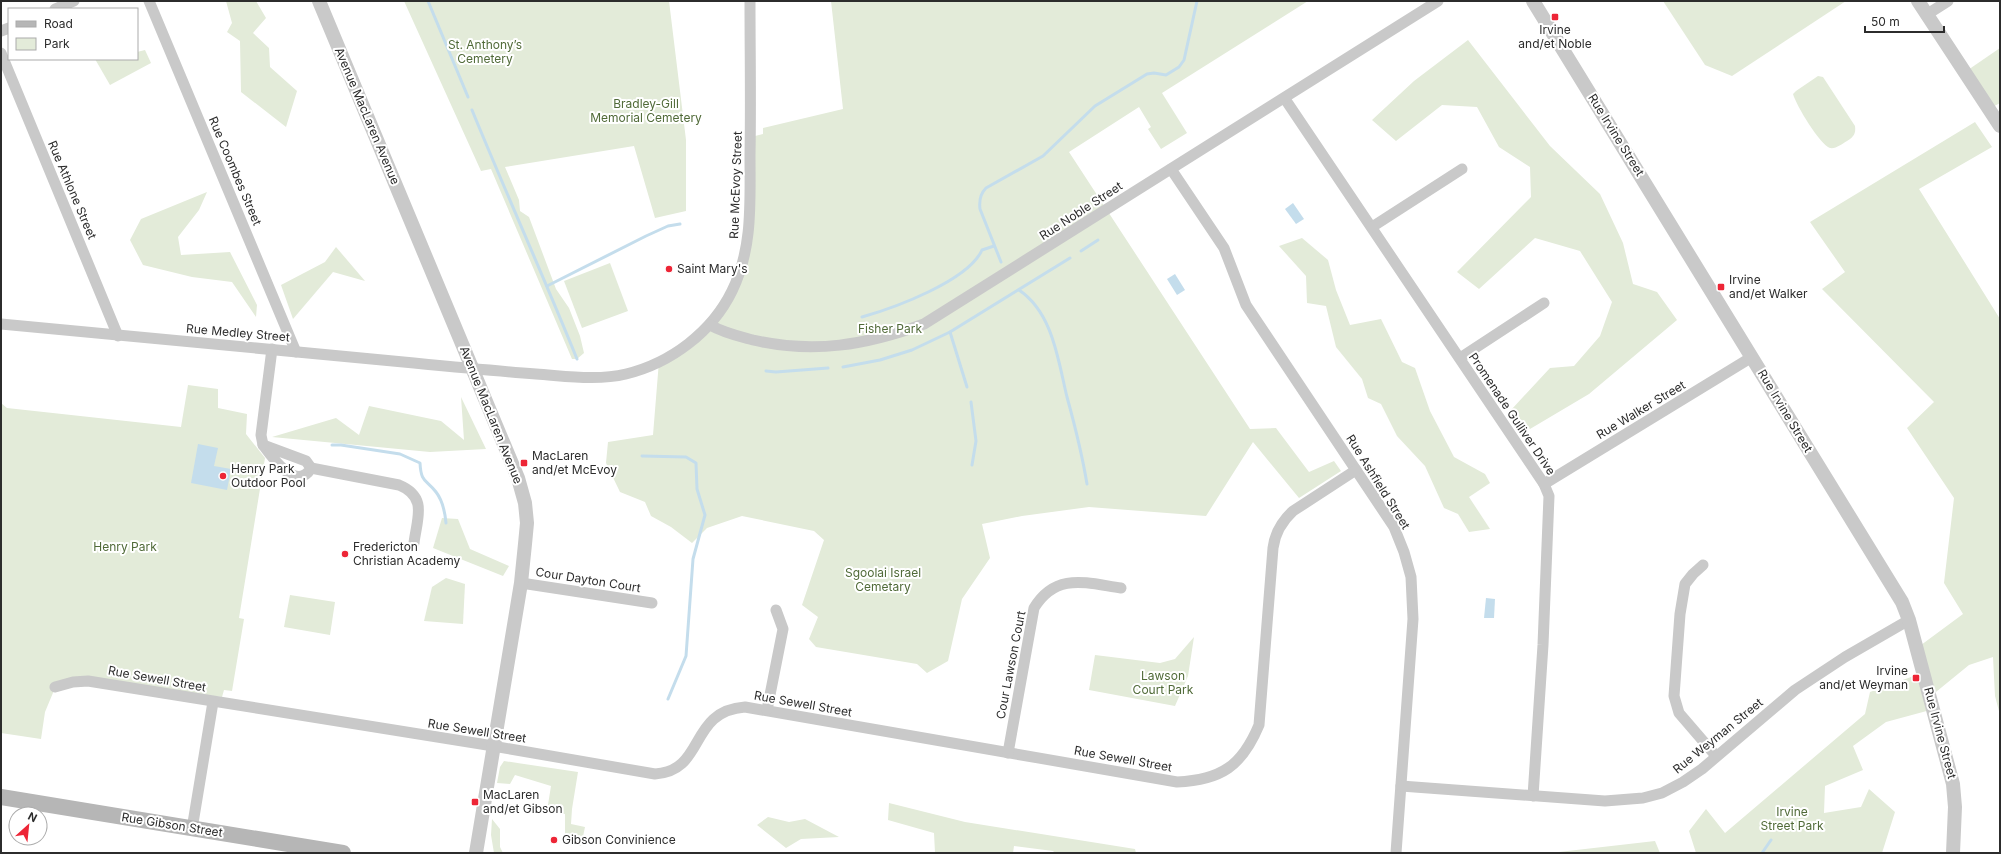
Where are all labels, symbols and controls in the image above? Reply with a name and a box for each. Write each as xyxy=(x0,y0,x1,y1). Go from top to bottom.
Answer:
legend xyxy=(8,8,138,60)
scale bar xyxy=(1865,8,1944,34)
marker: Irvine and/et Noble xyxy=(1550,12,1560,22)
text: 50 m xyxy=(1871,14,1900,29)
text: Road xyxy=(44,16,73,31)
place label: Irvine and/et Noble xyxy=(1518,22,1592,51)
text: Park xyxy=(44,36,70,51)
park label: St. Anthony’s Cemetery xyxy=(448,37,522,66)
street label: Avenue MacLaren Avenue xyxy=(332,45,403,187)
street label: Rue Irvine Street xyxy=(1585,91,1648,179)
park label: Bradley-Gill Memorial Cemetery xyxy=(590,96,702,125)
street label: Rue Coombes Street xyxy=(206,114,265,228)
street label: Rue McEvoy Street xyxy=(726,131,745,239)
street label: Rue Athlone Street xyxy=(45,138,100,241)
street label: Rue Noble Street xyxy=(1036,178,1125,243)
place label: Saint Mary's xyxy=(677,261,748,276)
marker: Saint Mary's xyxy=(664,264,674,274)
place label: Irvine and/et Walker xyxy=(1729,272,1808,301)
marker: Irvine and/et Walker xyxy=(1716,282,1726,292)
street label: Rue Medley Street xyxy=(186,320,291,345)
park label: Fisher Park xyxy=(858,321,922,336)
street label: Avenue MacLaren Avenue xyxy=(457,344,526,486)
street label: Promenade Gulliver Drive xyxy=(1466,350,1559,478)
street label: Rue Irvine Street xyxy=(1755,367,1816,455)
street label: Rue Walker Street xyxy=(1594,377,1688,442)
street label: Rue Ashfield Street xyxy=(1343,432,1414,532)
place label: MacLaren and/et McEvoy xyxy=(532,448,617,477)
marker: MacLaren and/et McEvoy xyxy=(519,458,529,468)
place label: Henry Park Outdoor Pool xyxy=(231,461,306,490)
marker: Henry Park Outdoor Pool xyxy=(218,471,228,481)
park label: Henry Park xyxy=(93,539,157,554)
place label: Fredericton Christian Academy xyxy=(353,539,461,568)
marker: Fredericton Christian Academy xyxy=(340,549,350,559)
street label: Cour Dayton Court xyxy=(534,564,642,595)
park label: Sgoolai Israel Cemetary xyxy=(845,565,921,594)
street label: Cour Lawson Court xyxy=(993,609,1028,720)
street label: Rue Sewell Street xyxy=(107,662,207,695)
place label: Irvine and/et Weyman xyxy=(1819,663,1908,692)
park label: Lawson Court Park xyxy=(1133,668,1194,697)
marker: Irvine and/et Weyman xyxy=(1911,673,1921,683)
street label: Rue Irvine Street xyxy=(1921,685,1960,780)
street label: Rue Sewell Street xyxy=(753,687,853,720)
street label: Rue Weyman Street xyxy=(1670,695,1766,777)
street label: Rue Sewell Street xyxy=(427,715,527,746)
street label: Rue Sewell Street xyxy=(1073,742,1173,775)
place label: MacLaren and/et Gibson xyxy=(483,787,563,816)
marker: MacLaren and/et Gibson xyxy=(470,797,480,807)
park label: Irvine Street Park xyxy=(1761,804,1824,833)
north arrow xyxy=(8,806,48,846)
text: N xyxy=(26,809,39,825)
street label: Rue Gibson Street xyxy=(120,809,224,840)
place label: Gibson Convinience xyxy=(562,832,676,847)
marker: Gibson Convinience xyxy=(549,835,559,845)

